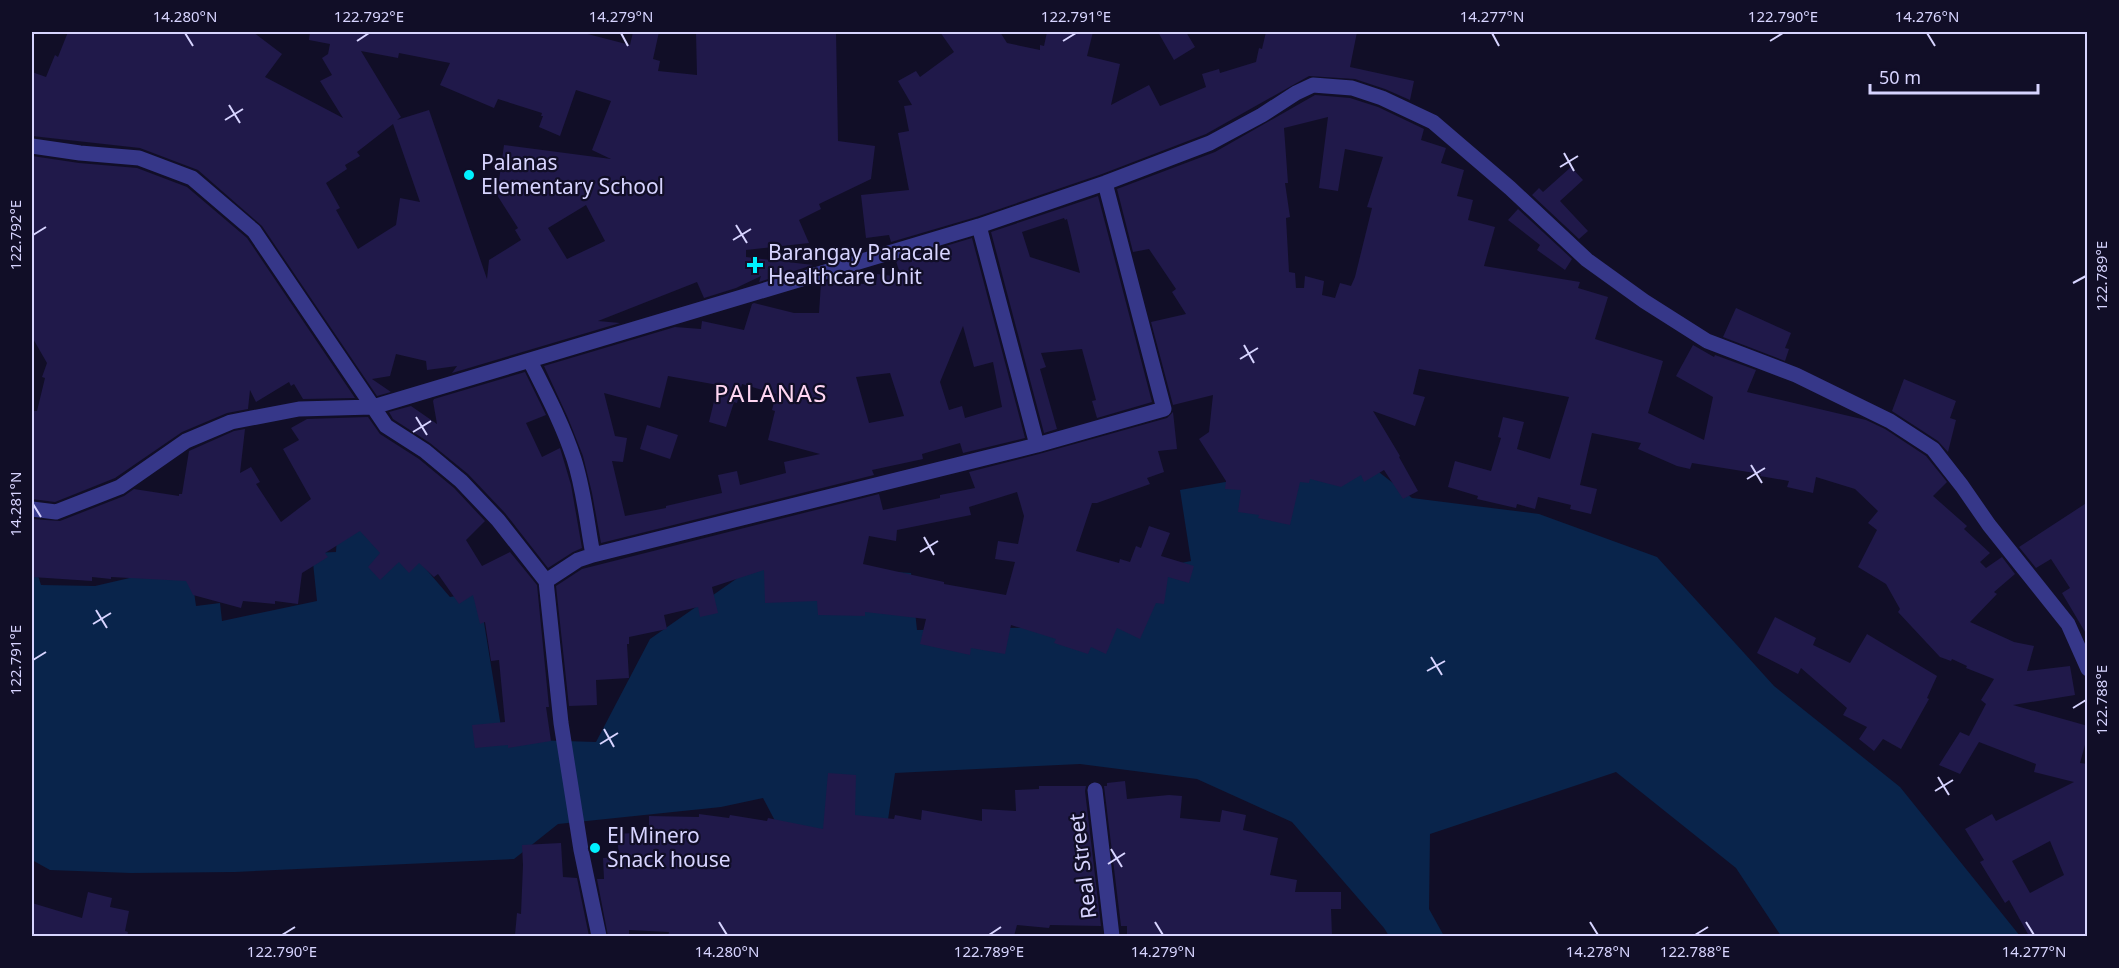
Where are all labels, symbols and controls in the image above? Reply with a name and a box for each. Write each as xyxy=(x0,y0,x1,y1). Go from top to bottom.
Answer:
text: 14.280°N xyxy=(153,6,217,26)
text: 122.792°E xyxy=(334,6,404,26)
text: 14.279°N xyxy=(589,6,653,26)
text: 122.791°E xyxy=(1041,6,1111,26)
text: 14.277°N xyxy=(1460,6,1524,26)
text: 122.790°E xyxy=(1748,6,1818,26)
text: 14.276°N xyxy=(1895,6,1959,26)
scale bar xyxy=(1870,57,2038,95)
text: 50 m xyxy=(1879,65,1921,89)
place label: Palanas Elementary School xyxy=(481,148,664,200)
marker: Palanas Elementary School xyxy=(462,168,476,182)
text: 122.792°E xyxy=(5,200,25,270)
place label: Barangay Paracale Healthcare Unit xyxy=(768,238,951,290)
text: 122.789°E xyxy=(2091,241,2111,311)
marker: Barangay Paracale Healthcare Unit xyxy=(746,256,764,274)
district label: PALANAS xyxy=(714,376,828,409)
text: 14.281°N xyxy=(5,472,25,536)
text: 122.791°E xyxy=(5,625,25,695)
text: 122.788°E xyxy=(2091,665,2111,735)
street label: Real Street xyxy=(1062,811,1102,921)
place label: El Minero Snack house xyxy=(607,821,731,873)
marker: El Minero Snack house xyxy=(588,841,602,855)
text: 122.790°E xyxy=(247,941,317,961)
text: 14.280°N xyxy=(695,941,759,961)
text: 122.789°E xyxy=(954,941,1024,961)
text: 14.279°N xyxy=(1131,941,1195,961)
text: 14.278°N xyxy=(1566,941,1630,961)
text: 122.788°E xyxy=(1660,941,1730,961)
text: 14.277°N xyxy=(2002,941,2066,961)

